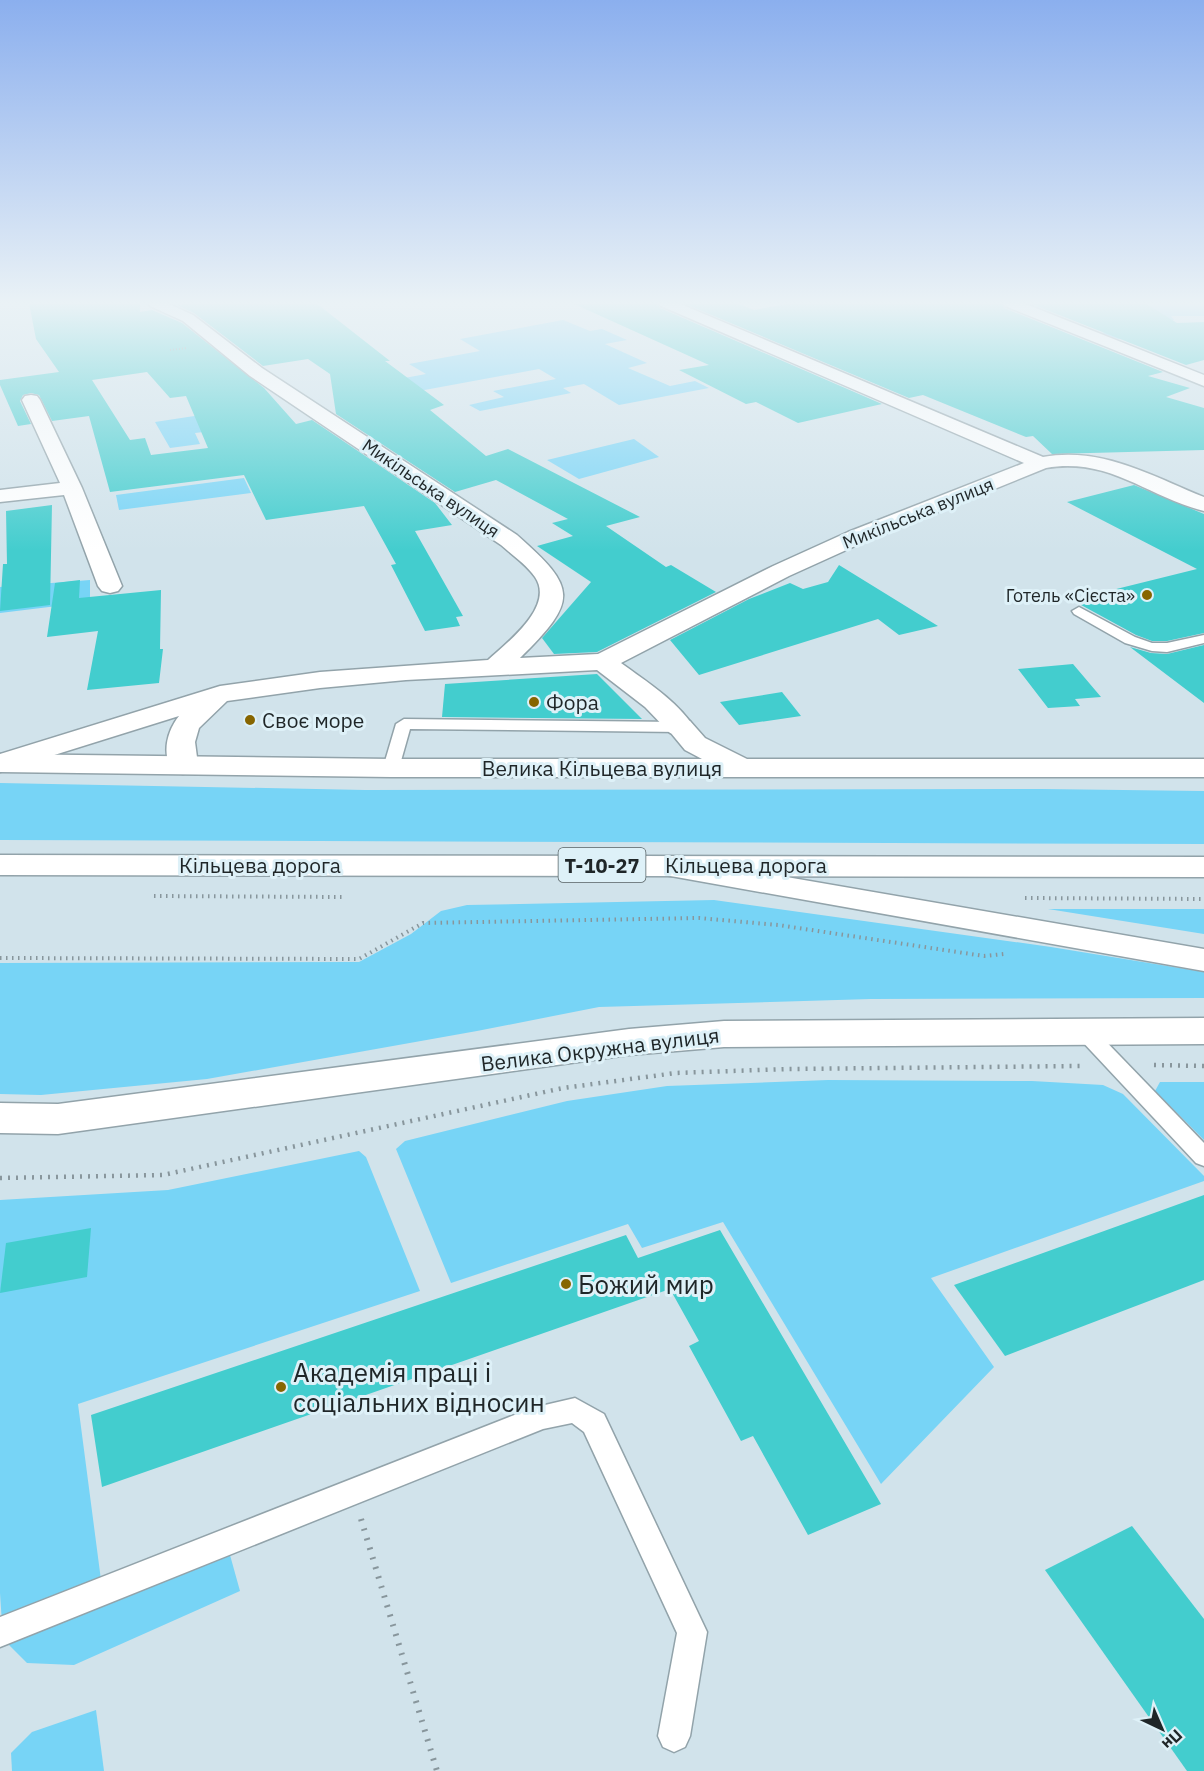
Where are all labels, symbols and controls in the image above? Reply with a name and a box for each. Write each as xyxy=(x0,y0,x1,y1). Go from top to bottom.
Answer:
street label: Микільська вулиця xyxy=(358,433,504,543)
street label: Микільська вулиця xyxy=(839,472,997,554)
place label: Готель «Сієста» xyxy=(1006,584,1135,607)
marker: Готель «Сієста» xyxy=(1140,588,1154,602)
place label: Фора xyxy=(546,688,599,716)
marker: Фора xyxy=(527,695,541,709)
place label: Своє море xyxy=(262,706,364,734)
marker: Своє море xyxy=(243,713,257,727)
street label: Велика Кільцева вулиця xyxy=(482,754,722,782)
road number: Т-10-27 xyxy=(558,848,646,882)
street label: Кільцева дорога xyxy=(179,851,341,879)
street label: Кільцева дорога xyxy=(665,851,827,879)
street label: Велика Окружна вулиця xyxy=(479,1020,721,1078)
place label: Божий мир xyxy=(578,1267,714,1301)
marker: Божий мир xyxy=(559,1277,573,1291)
place label: Академія праці і соціальних відносин xyxy=(293,1355,545,1419)
marker: Академія праці і соціальних відносин xyxy=(274,1380,288,1394)
north arrow xyxy=(1132,1699,1192,1759)
text: Пн xyxy=(1158,1725,1187,1754)

